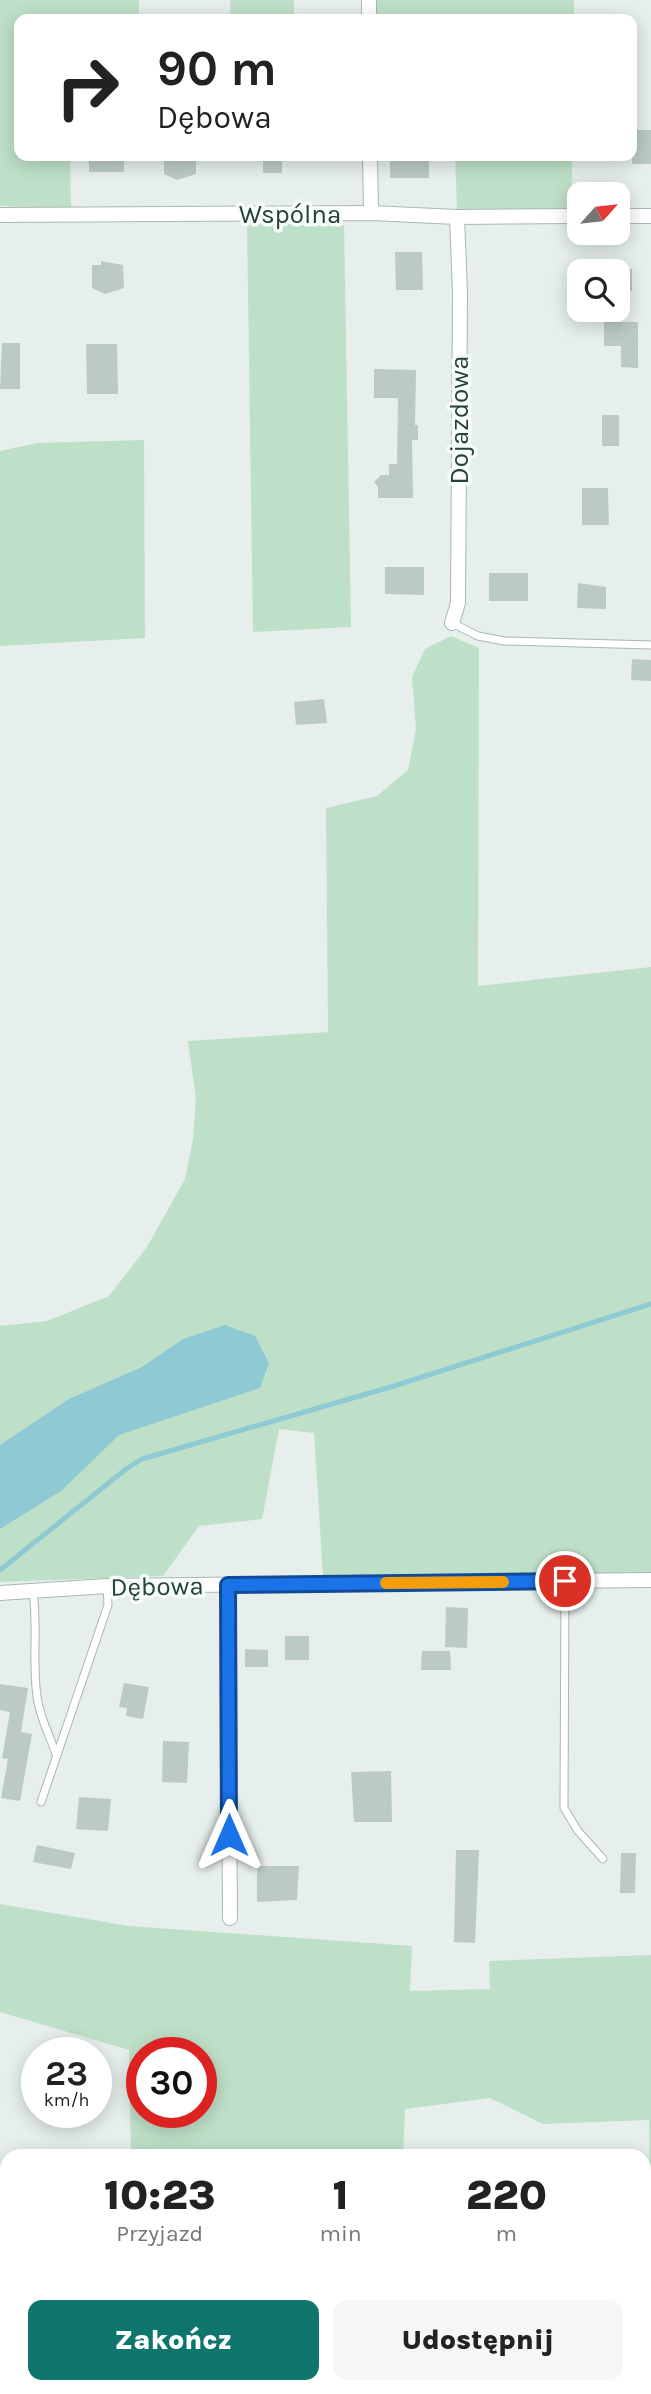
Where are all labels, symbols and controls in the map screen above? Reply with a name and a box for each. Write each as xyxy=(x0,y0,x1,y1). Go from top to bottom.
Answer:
text: 90 m xyxy=(157,40,277,97)
icon: right xyxy=(42,42,133,133)
text: Dębowa xyxy=(157,99,272,136)
north arrow xyxy=(567,182,630,245)
map controls xyxy=(567,182,630,322)
street label: Wspólna xyxy=(239,199,341,230)
button: search xyxy=(567,259,630,322)
street label: Dojazdowa xyxy=(444,356,475,484)
pin xyxy=(535,1551,595,1611)
icon: arrive xyxy=(546,1562,584,1600)
street label: Dębowa xyxy=(110,1570,204,1603)
position arrow xyxy=(192,1798,266,1872)
speed limit sign: 30 xyxy=(126,2037,217,2128)
text: 23 xyxy=(45,2053,88,2094)
text: km/h xyxy=(44,2089,89,2111)
text: 10:23 xyxy=(104,2170,215,2220)
text: 1 xyxy=(332,2170,349,2220)
text: 220 xyxy=(466,2170,547,2220)
text: Przyjazd xyxy=(116,2220,203,2247)
text: min xyxy=(319,2220,362,2247)
text: m xyxy=(496,2220,517,2247)
button: Zakończ xyxy=(28,2300,319,2380)
button: Udostępnij xyxy=(333,2300,623,2380)

